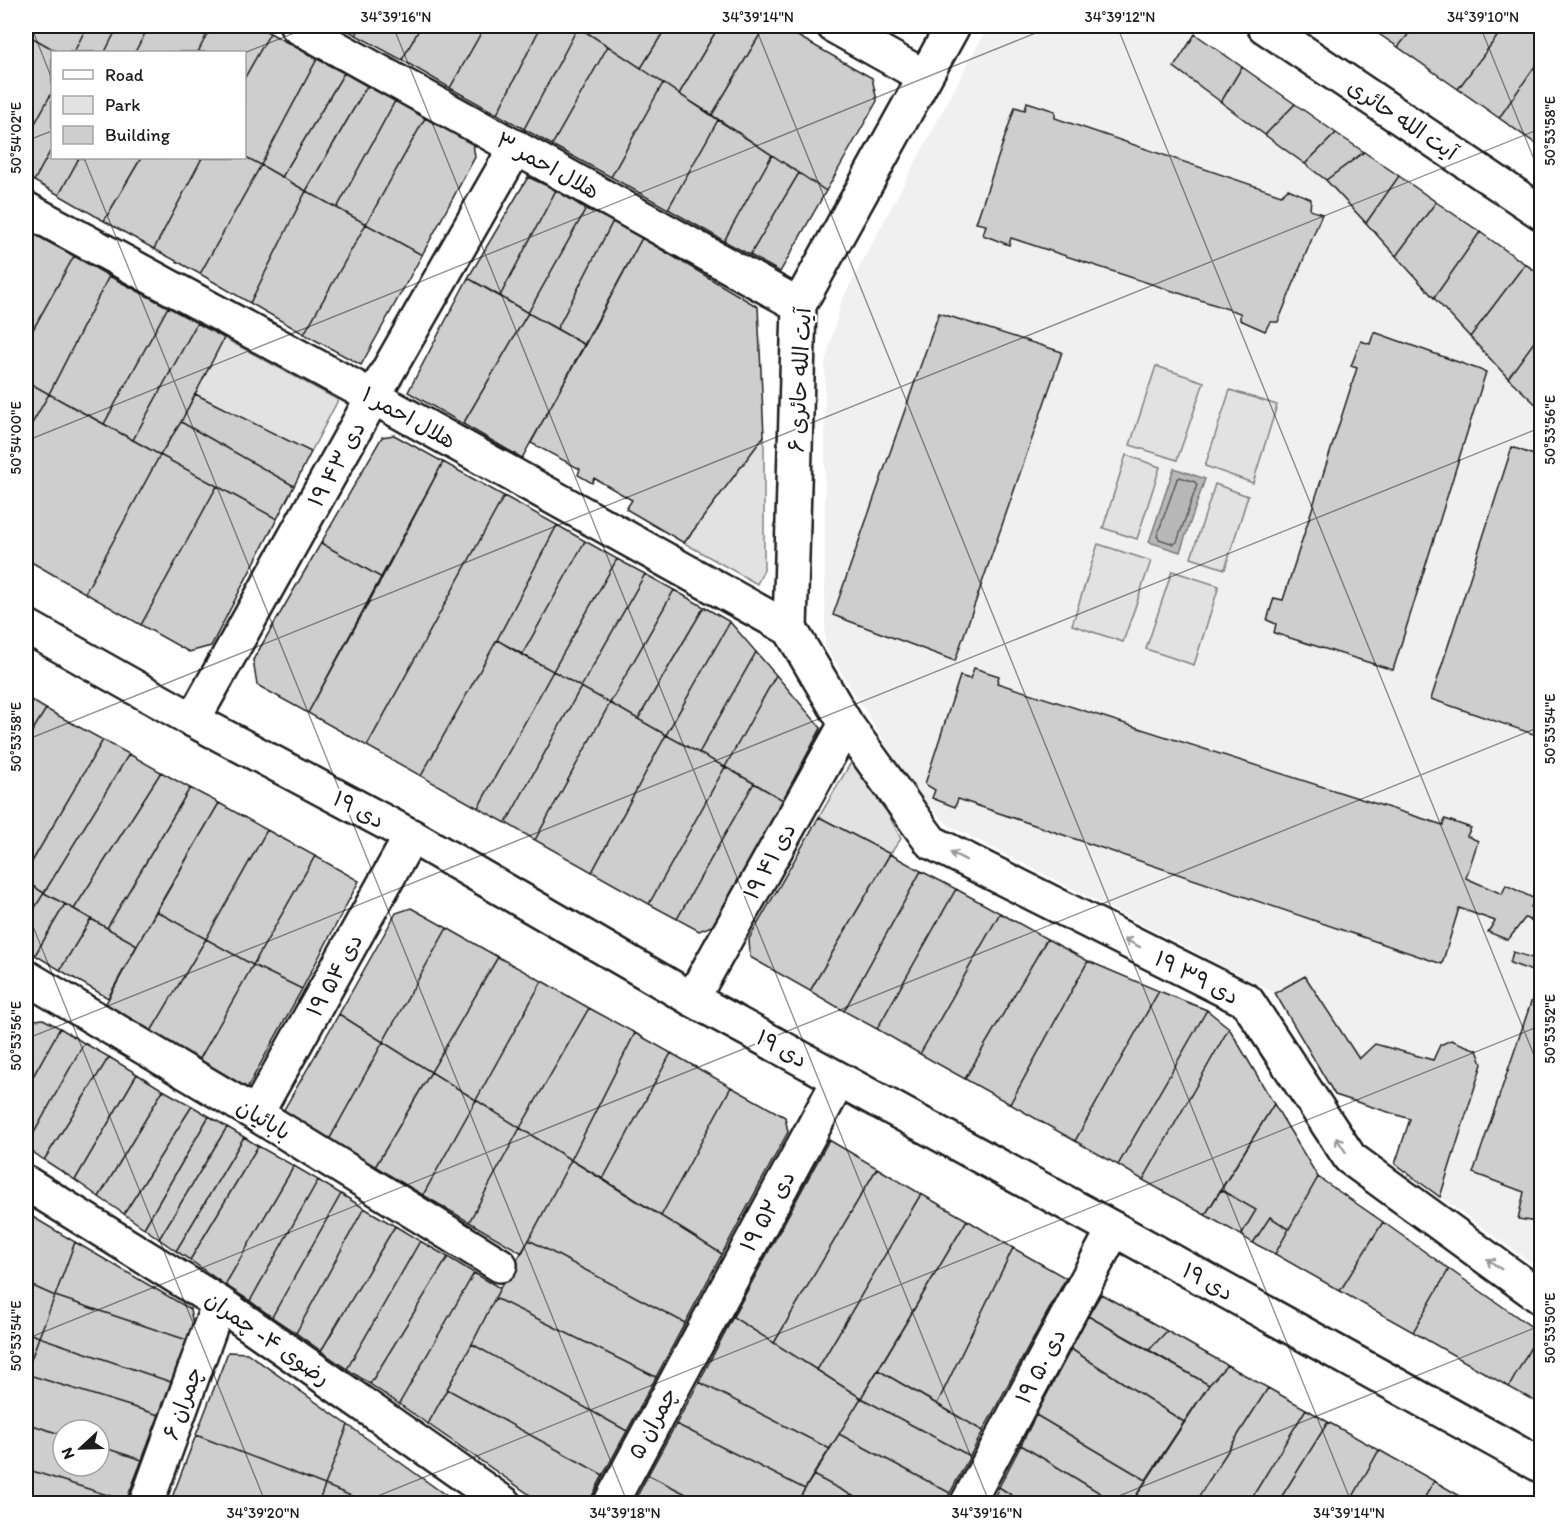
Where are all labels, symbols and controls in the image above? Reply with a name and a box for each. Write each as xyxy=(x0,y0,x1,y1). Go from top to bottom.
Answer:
text: 34°39'16"N xyxy=(361,8,431,26)
text: 34°39'14"N xyxy=(722,8,794,26)
text: 34°39'12"N xyxy=(1085,8,1155,26)
text: 34°39'10"N xyxy=(1447,8,1519,26)
legend xyxy=(51,51,246,159)
text: Road xyxy=(105,64,144,86)
street label: آیت الله حائری xyxy=(1343,73,1464,167)
text: Park xyxy=(105,94,140,116)
text: 50°53'58"E xyxy=(1541,96,1559,166)
text: 50°54'02"E xyxy=(7,102,25,174)
text: Building xyxy=(105,124,171,146)
street label: هلال احمر ۳ xyxy=(492,126,604,205)
street label: آیت الله حائری ۶ xyxy=(782,305,817,453)
street label: هلال احمر ۱ xyxy=(357,381,461,454)
text: 50°53'56"E xyxy=(1541,395,1559,465)
text: 50°54'00"E xyxy=(7,401,25,475)
street label: ۱۹ دی ۴۳ xyxy=(302,417,371,512)
text: 50°53'54"E xyxy=(1541,693,1559,765)
text: 50°53'58"E xyxy=(7,702,25,772)
street label: ۱۹ دی xyxy=(329,785,389,834)
street label: ۱۹ دی ۴۱ xyxy=(737,818,802,904)
one-way arrow xyxy=(949,849,967,861)
street label: ۱۹ دی ۵۴ xyxy=(301,929,368,1021)
one-way arrow xyxy=(1123,937,1141,949)
street label: ۱۹ دی ۳۹ xyxy=(1150,945,1243,1010)
text: 50°53'52"E xyxy=(1541,994,1559,1064)
text: 50°53'56"E xyxy=(7,1001,25,1071)
street label: ۱۹ دی xyxy=(752,1024,812,1073)
street label: بابائیان xyxy=(232,1093,296,1146)
one-way arrow xyxy=(1335,1137,1347,1154)
street label: ۱۹ دی ۵۲ xyxy=(734,1166,801,1256)
street label: ۱۹ دی xyxy=(1178,1257,1238,1306)
one-way arrow xyxy=(1487,1258,1503,1270)
street label: رضوی ۴- چمران xyxy=(200,1285,335,1391)
text: 50°53'50"E xyxy=(1541,1292,1559,1364)
text: 50°53'54"E xyxy=(7,1300,25,1372)
street label: ۱۹ دی ۵۰ xyxy=(1009,1324,1071,1409)
street label: چمران ۶ xyxy=(157,1363,208,1443)
street label: چمران ۵ xyxy=(622,1383,683,1464)
north arrow xyxy=(51,1418,111,1478)
text: N xyxy=(57,1445,78,1462)
text: 34°39'20"N xyxy=(226,1504,300,1522)
text: 34°39'18"N xyxy=(589,1504,661,1522)
text: 34°39'16"N xyxy=(952,1504,1022,1522)
text: 34°39'14"N xyxy=(1313,1504,1385,1522)

